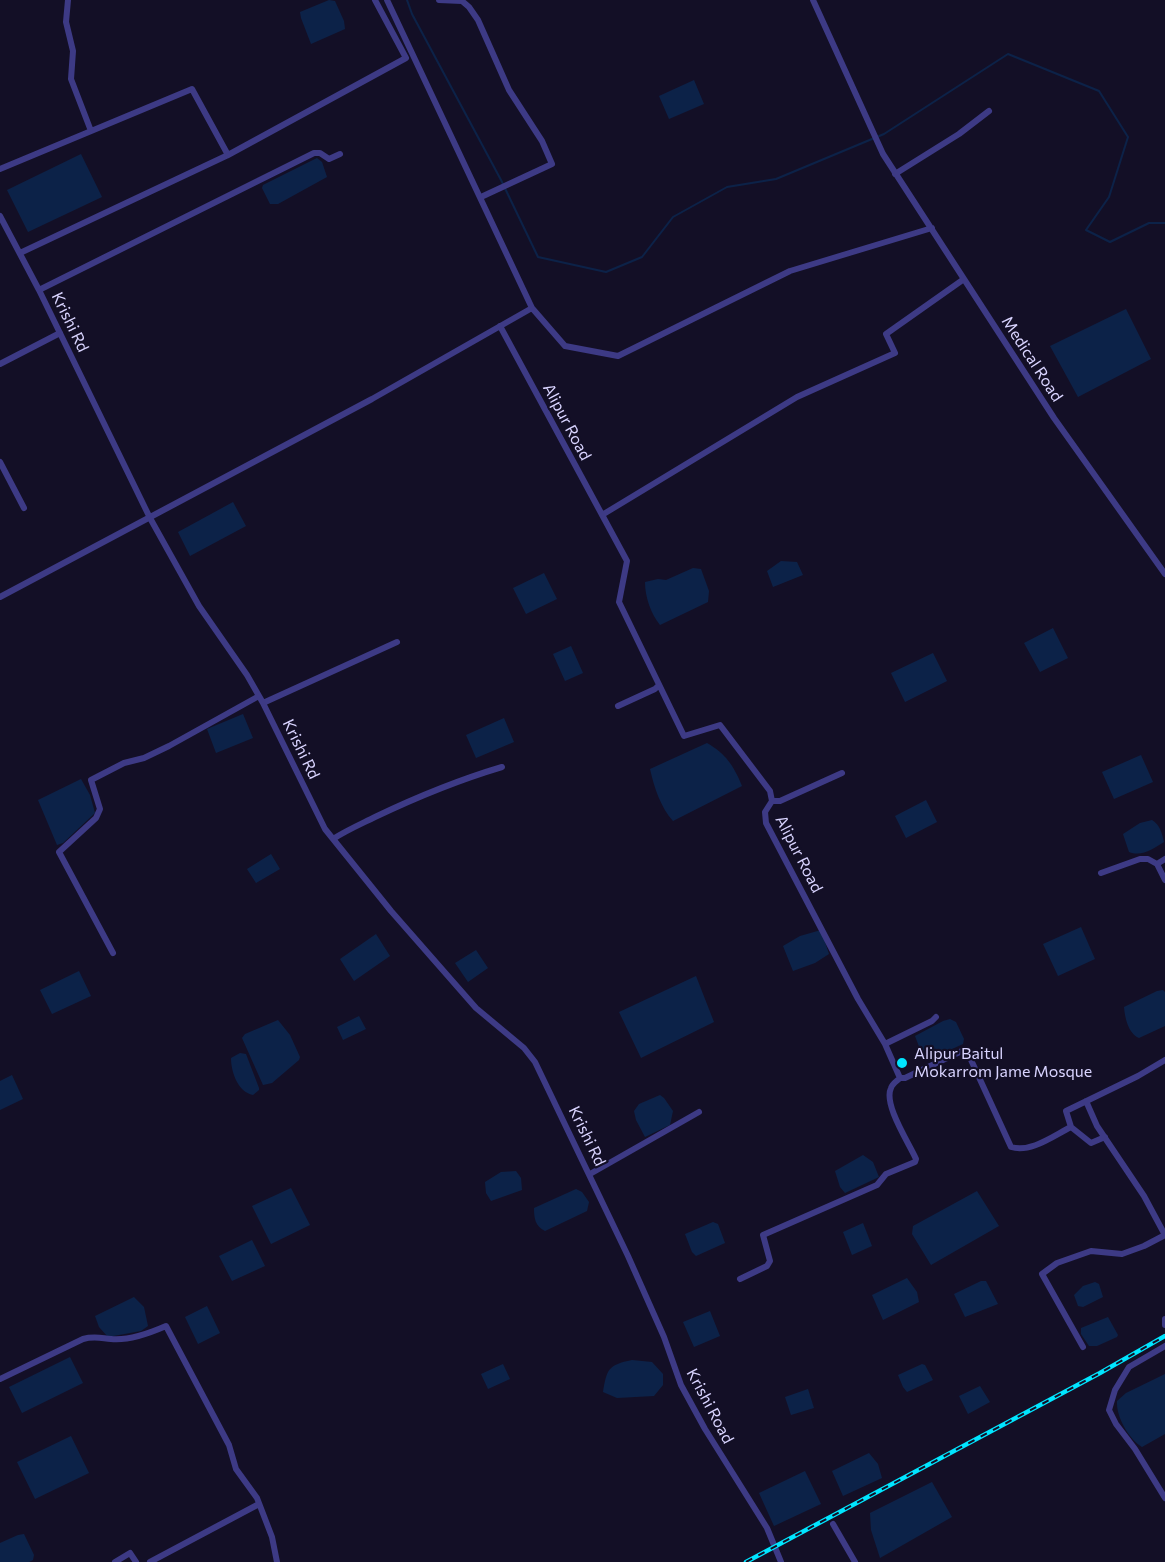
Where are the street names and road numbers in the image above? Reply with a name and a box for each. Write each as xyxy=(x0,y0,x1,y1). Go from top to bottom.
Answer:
street label: Krishi Rd xyxy=(47,289,93,355)
street label: Medical Road xyxy=(997,313,1067,405)
street label: Alipur Road xyxy=(539,380,595,464)
street label: Krishi Rd xyxy=(278,716,324,782)
street label: Alipur Road xyxy=(771,812,827,896)
street label: Krishi Rd xyxy=(564,1103,610,1169)
street label: Krishi Road xyxy=(682,1365,738,1447)

